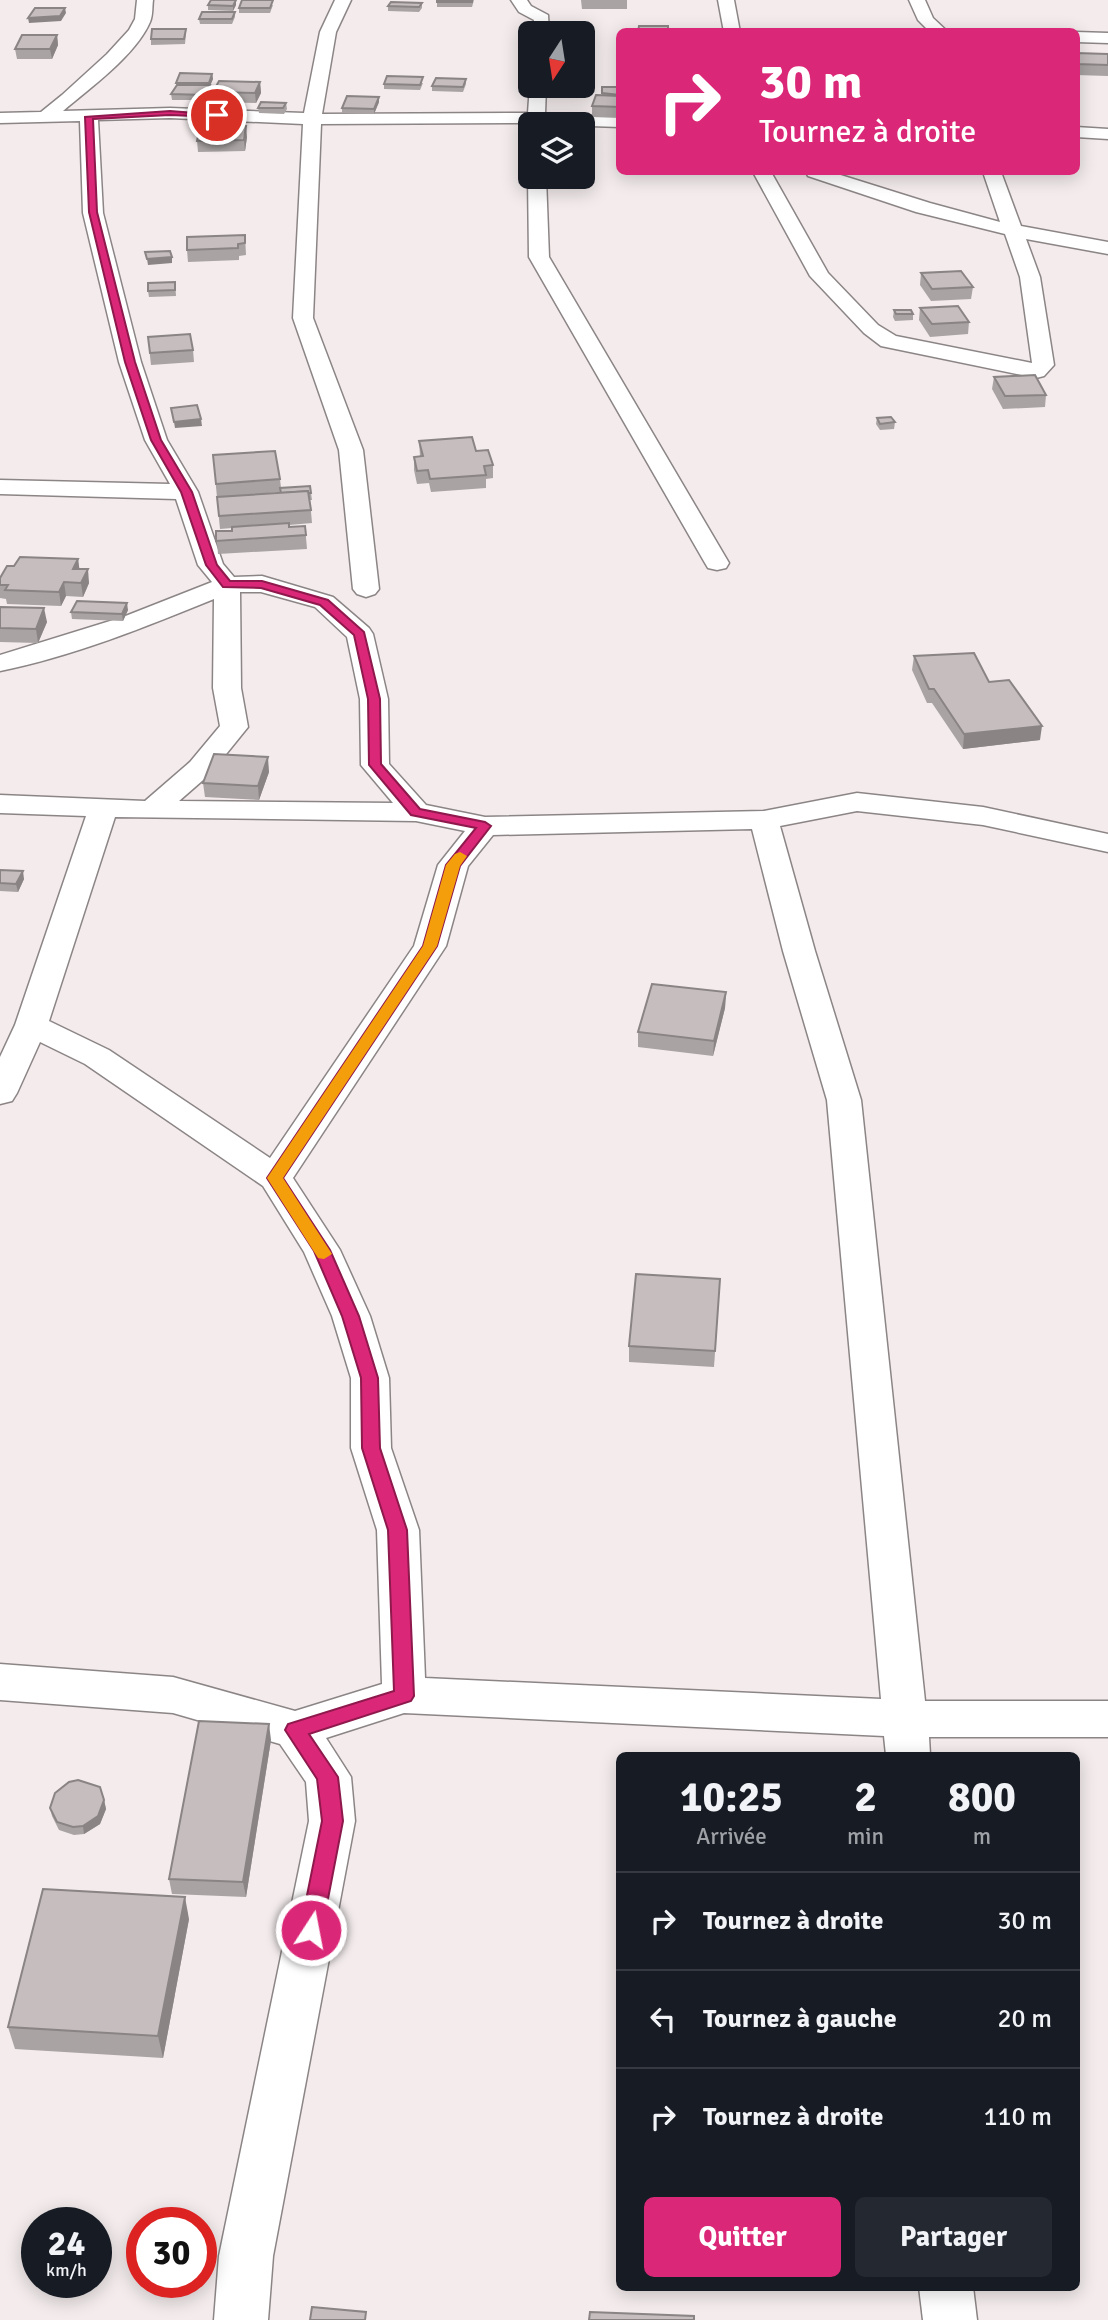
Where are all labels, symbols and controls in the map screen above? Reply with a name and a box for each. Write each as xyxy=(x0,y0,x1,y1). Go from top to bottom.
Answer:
north arrow xyxy=(518,21,595,98)
map controls xyxy=(518,21,595,189)
text: 30 m xyxy=(759,52,862,112)
icon: right xyxy=(644,56,735,147)
pin xyxy=(187,85,247,145)
icon: arrive xyxy=(198,96,236,134)
button: layers xyxy=(518,112,595,189)
text: Tournez à droite xyxy=(759,112,976,151)
text: 10:25 xyxy=(680,1772,783,1823)
text: 2 xyxy=(854,1772,877,1823)
text: 800 xyxy=(948,1772,1016,1823)
text: Arrivée xyxy=(696,1822,767,1851)
text: min xyxy=(847,1822,884,1851)
text: m xyxy=(973,1822,991,1851)
position arrow xyxy=(274,1893,348,1967)
icon: right xyxy=(644,1902,682,1940)
text: Tournez à droite xyxy=(703,1905,883,1937)
text: 30 m xyxy=(997,1905,1052,1937)
icon: left xyxy=(644,2000,682,2038)
text: Tournez à gauche xyxy=(703,2003,897,2035)
text: 20 m xyxy=(997,2003,1052,2035)
icon: right xyxy=(644,2098,682,2136)
text: Tournez à droite xyxy=(703,2101,883,2133)
text: 110 m xyxy=(983,2101,1052,2133)
button: Quitter xyxy=(644,2197,841,2277)
button: Partager xyxy=(855,2197,1052,2277)
speed limit sign: 30 xyxy=(126,2207,217,2298)
text: 24 xyxy=(48,2222,85,2265)
text: km/h xyxy=(46,2259,87,2281)

